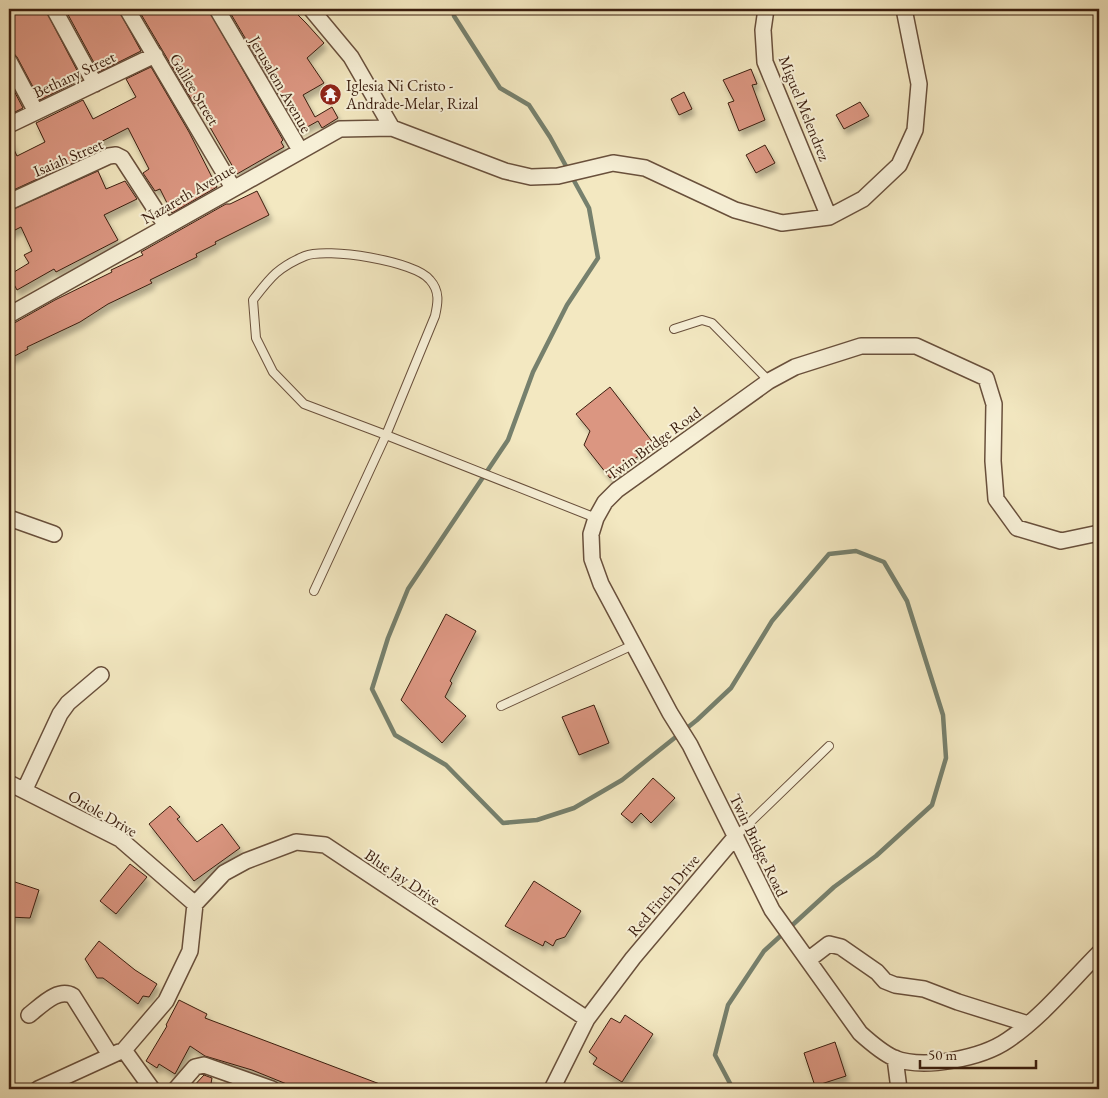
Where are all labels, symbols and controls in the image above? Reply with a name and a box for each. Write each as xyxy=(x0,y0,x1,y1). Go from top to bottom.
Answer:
street label: Jerusalem Avenue xyxy=(243,30,317,137)
street label: Bethany Street xyxy=(30,46,119,103)
street label: Galilee Street xyxy=(165,49,224,129)
street label: Miguel Melendrez xyxy=(774,53,835,164)
place label: Iglesia Ni Cristo - Andrade-Melar, Rizal xyxy=(345,75,479,114)
temple icon: Iglesia Ni Cristo - Andrade-Melar, Rizal xyxy=(318,82,342,106)
street label: Isaiah Street xyxy=(30,133,106,182)
street label: Nazareth Avenue xyxy=(137,158,239,229)
street label: Twin Bridge Road xyxy=(602,401,706,485)
street label: Oriole Drive xyxy=(64,785,141,842)
street label: Twin Bridge Road xyxy=(724,790,793,901)
street label: Blue Jay Drive xyxy=(361,844,445,910)
street label: Red Finch Drive xyxy=(623,850,704,941)
scale bar xyxy=(920,1038,1037,1070)
text: 50 m xyxy=(928,1045,957,1064)

